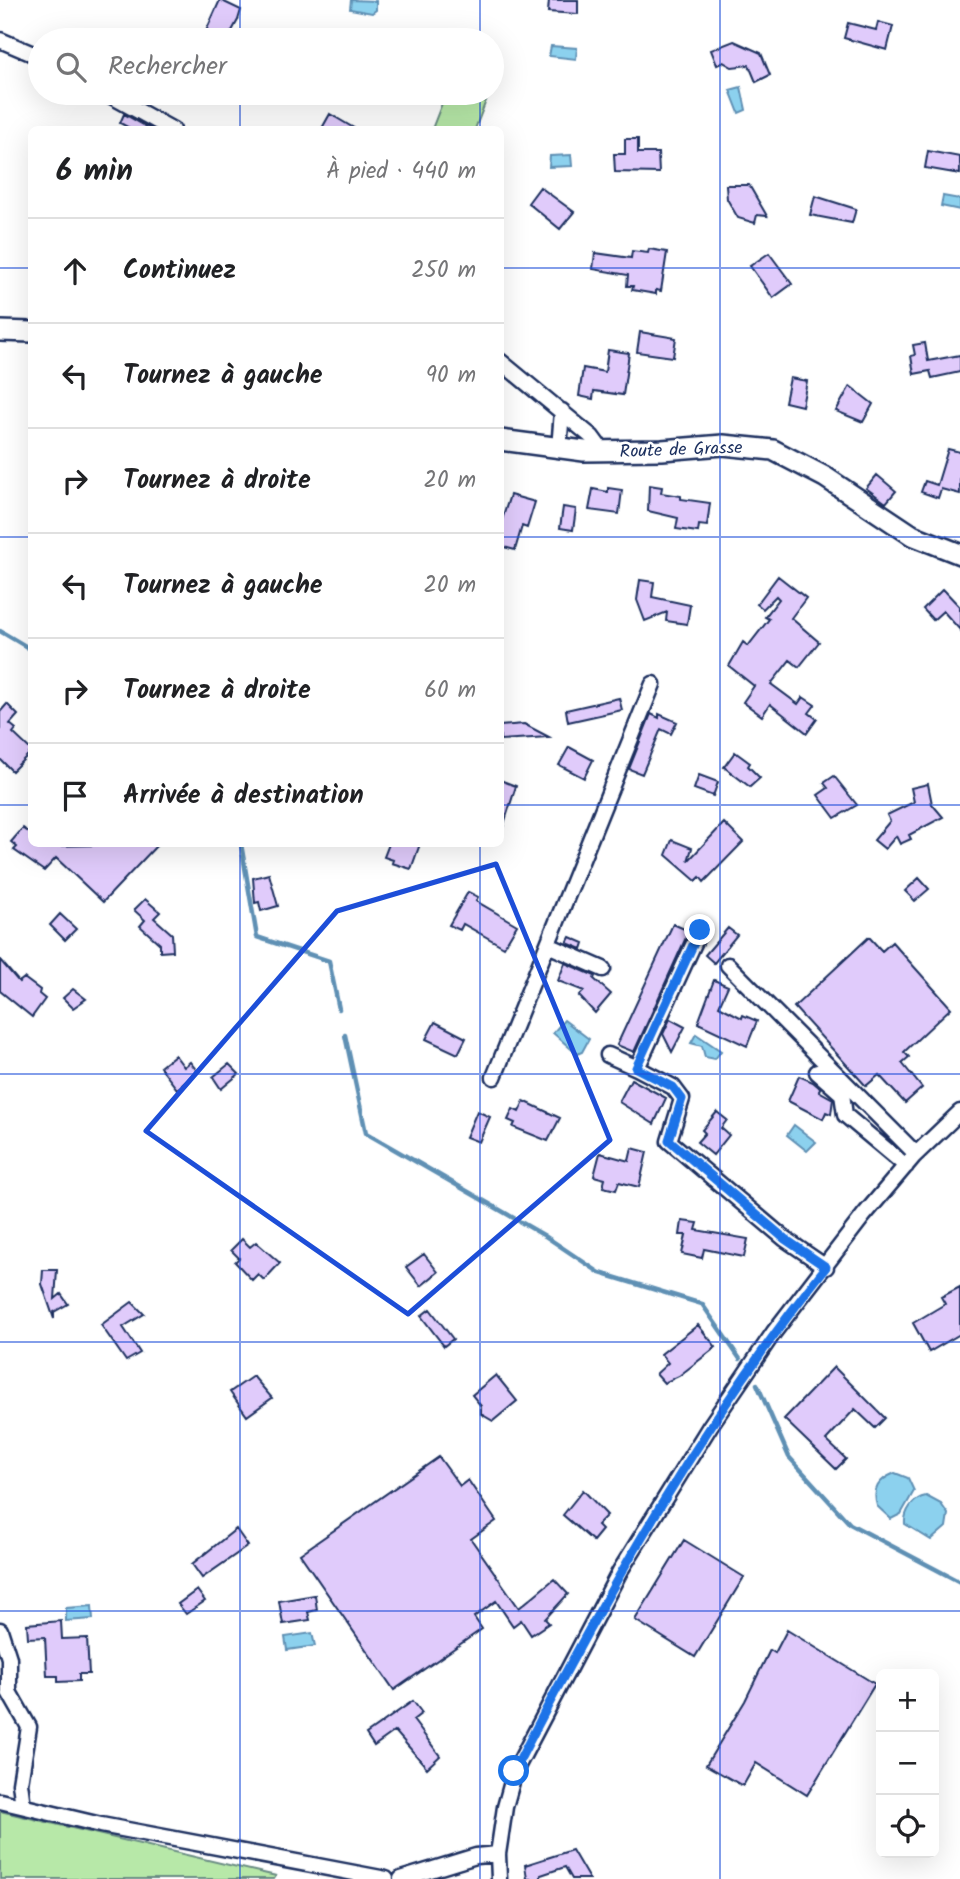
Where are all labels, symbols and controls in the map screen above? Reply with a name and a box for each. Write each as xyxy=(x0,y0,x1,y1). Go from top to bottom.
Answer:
search box xyxy=(28,28,504,105)
text: Rechercher xyxy=(108,46,227,88)
icon: search xyxy=(52,48,90,86)
text: 6 min xyxy=(56,148,133,196)
text: À pied · 440 m xyxy=(326,154,476,190)
text: Continuez xyxy=(123,250,236,292)
icon: ahead xyxy=(56,252,94,290)
text: 250 m xyxy=(411,253,476,289)
text: Tournez à gauche xyxy=(123,355,323,397)
icon: left xyxy=(56,357,94,395)
text: 90 m xyxy=(426,358,476,394)
street label: Route de Grasse xyxy=(619,434,743,467)
text: Tournez à droite xyxy=(123,460,311,502)
icon: right xyxy=(56,462,94,500)
text: 20 m xyxy=(424,463,476,499)
text: Tournez à gauche xyxy=(123,565,323,607)
icon: left xyxy=(56,567,94,605)
text: 20 m xyxy=(424,568,476,604)
text: Tournez à droite xyxy=(123,670,311,712)
icon: right xyxy=(56,672,94,710)
text: 60 m xyxy=(424,673,476,709)
text: Arrivée à destination xyxy=(123,775,364,817)
icon: arrive xyxy=(56,777,94,815)
route end xyxy=(684,914,715,945)
map controls xyxy=(876,1669,939,1858)
button: + xyxy=(876,1669,939,1732)
button: − xyxy=(876,1732,939,1795)
route start xyxy=(498,1755,529,1786)
button: locate xyxy=(876,1795,939,1858)

